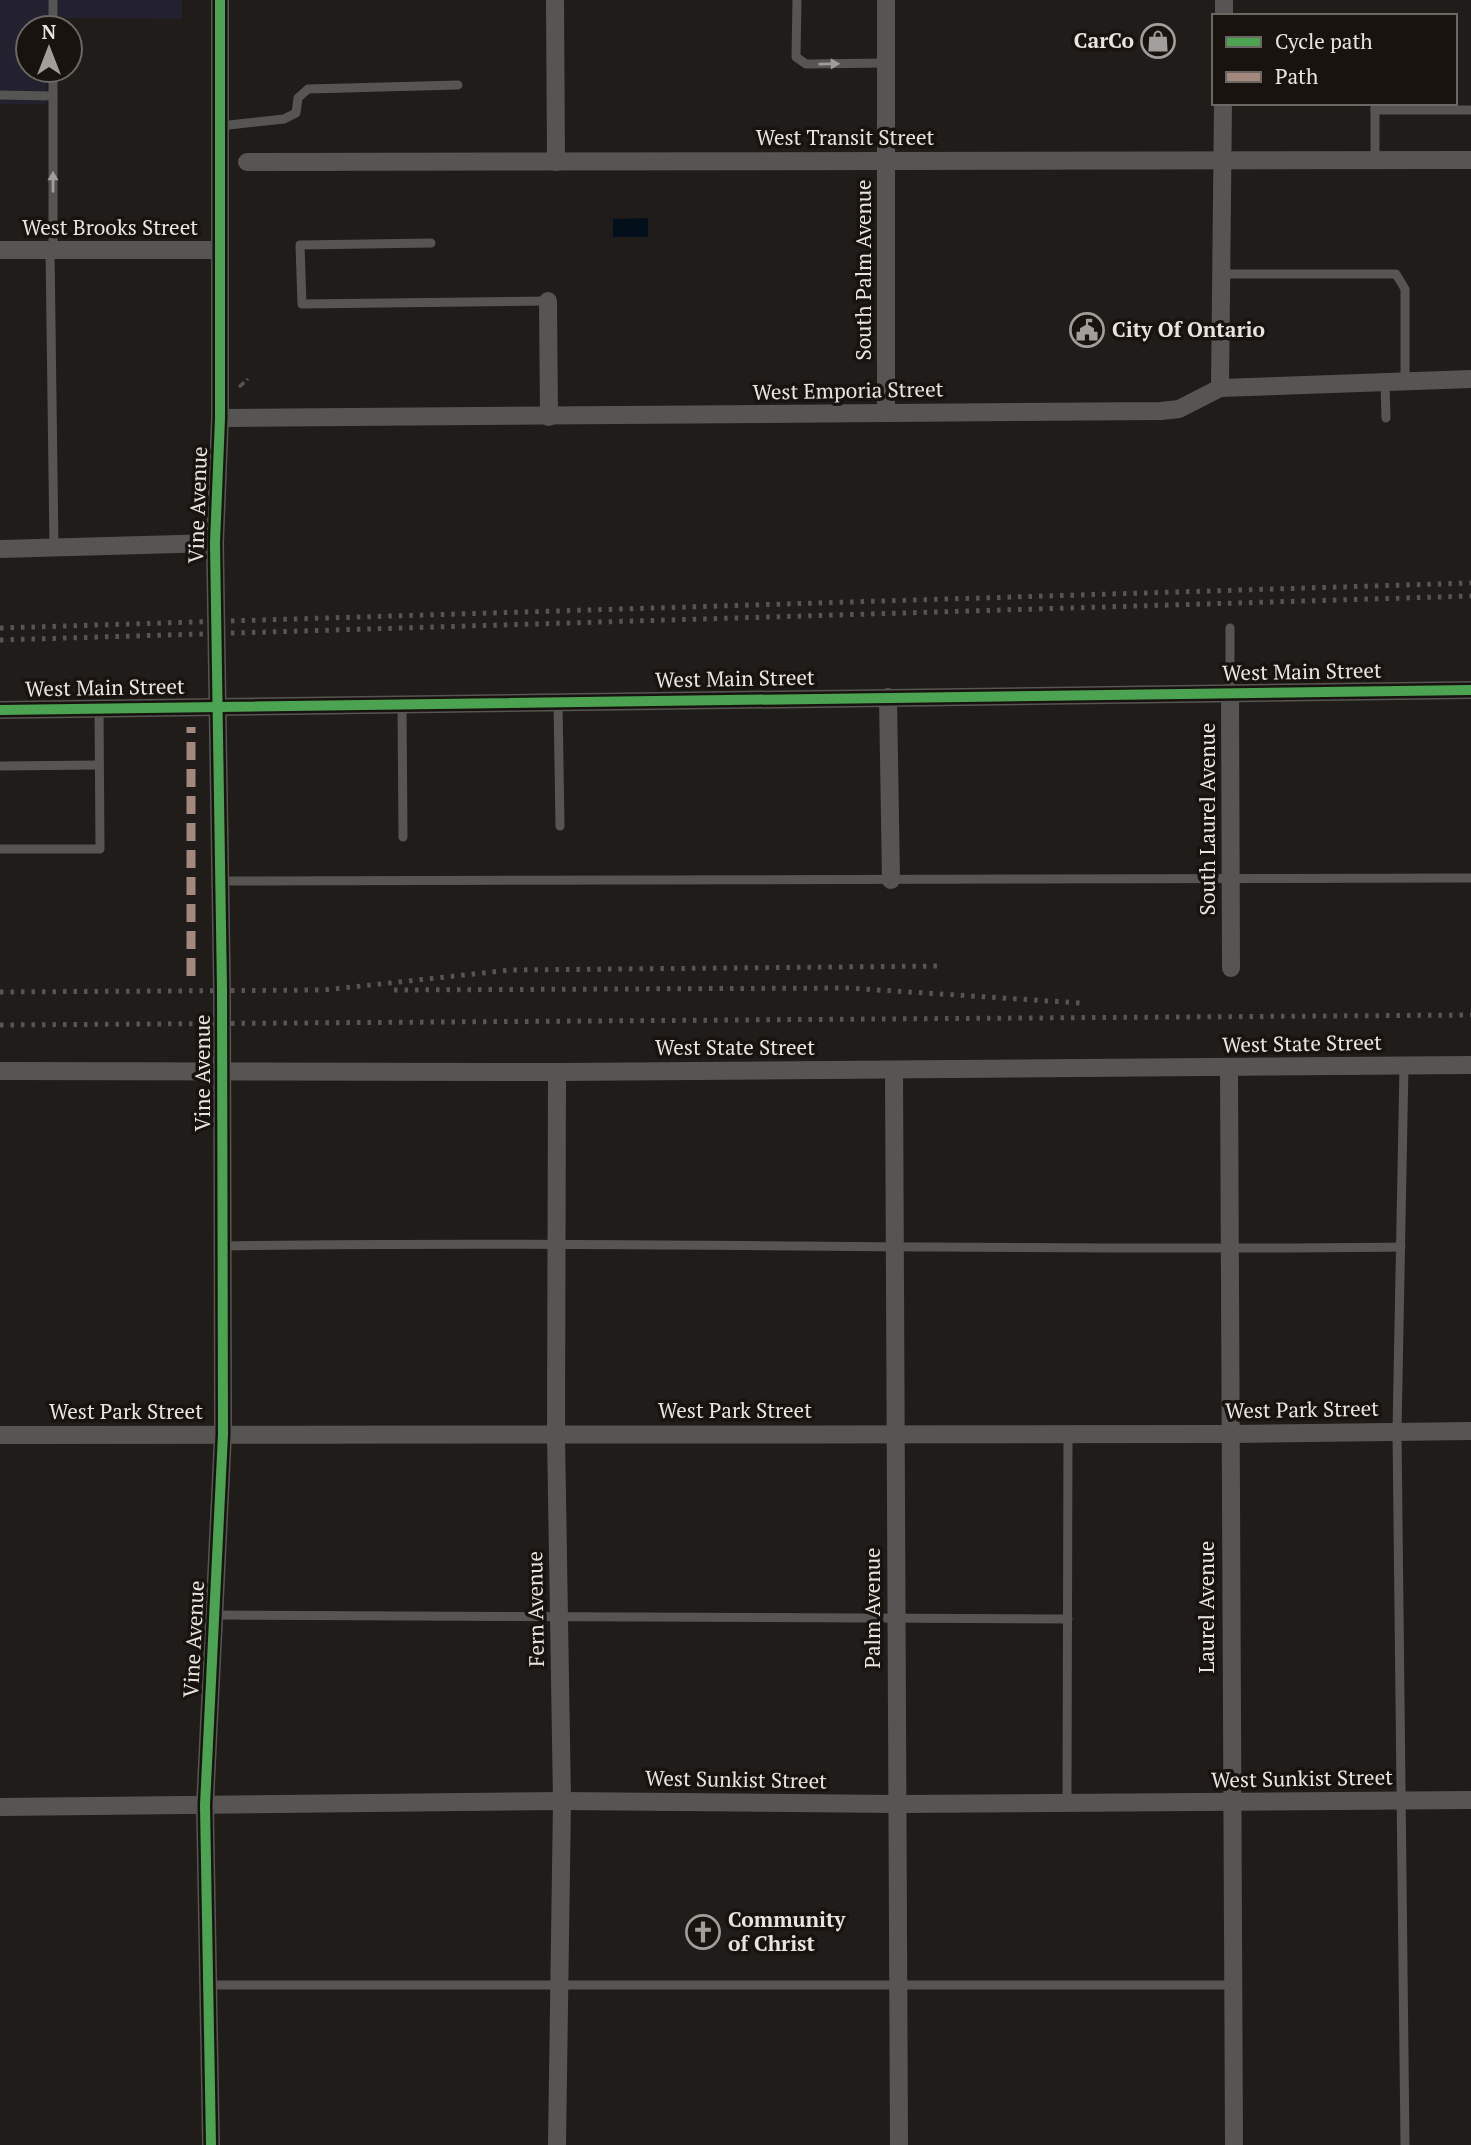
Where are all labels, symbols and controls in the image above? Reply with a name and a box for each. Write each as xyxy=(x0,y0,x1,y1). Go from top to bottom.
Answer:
north arrow xyxy=(14,14,84,84)
legend xyxy=(1212,14,1457,105)
text: N xyxy=(42,19,57,44)
shop icon: CarCo xyxy=(1139,22,1177,60)
place label: CarCo xyxy=(1074,26,1134,54)
text: Cycle path xyxy=(1275,27,1373,55)
one-way arrow xyxy=(818,58,840,70)
text: Path xyxy=(1275,62,1318,90)
street label: West Transit Street xyxy=(756,123,935,151)
one-way arrow xyxy=(47,171,59,193)
street label: South Palm Avenue xyxy=(849,179,877,361)
street label: West Brooks Street xyxy=(22,213,198,241)
public building icon: City Of Ontario xyxy=(1068,311,1106,349)
place label: City Of Ontario xyxy=(1112,315,1265,343)
street label: West Emporia Street xyxy=(752,374,944,406)
street label: Vine Avenue xyxy=(181,446,213,564)
street label: West Main Street xyxy=(1222,656,1382,686)
street label: West Main Street xyxy=(655,663,815,693)
street label: West Main Street xyxy=(25,672,185,702)
street label: South Laurel Avenue xyxy=(1193,723,1221,915)
street label: Vine Avenue xyxy=(188,1014,216,1132)
street label: West State Street xyxy=(1222,1028,1382,1058)
street label: West State Street xyxy=(655,1033,815,1061)
street label: West Park Street xyxy=(1225,1394,1379,1424)
street label: West Park Street xyxy=(658,1396,812,1424)
street label: West Park Street xyxy=(49,1397,203,1425)
street label: Laurel Avenue xyxy=(1192,1541,1220,1673)
street label: Palm Avenue xyxy=(858,1547,886,1669)
street label: Fern Avenue xyxy=(520,1551,550,1667)
street label: Vine Avenue xyxy=(176,1580,210,1698)
street label: West Sunkist Street xyxy=(1211,1762,1393,1794)
street label: West Sunkist Street xyxy=(645,1763,827,1795)
place label: Community of Christ xyxy=(728,1905,846,1957)
church icon: Community of Christ xyxy=(684,1913,722,1951)

